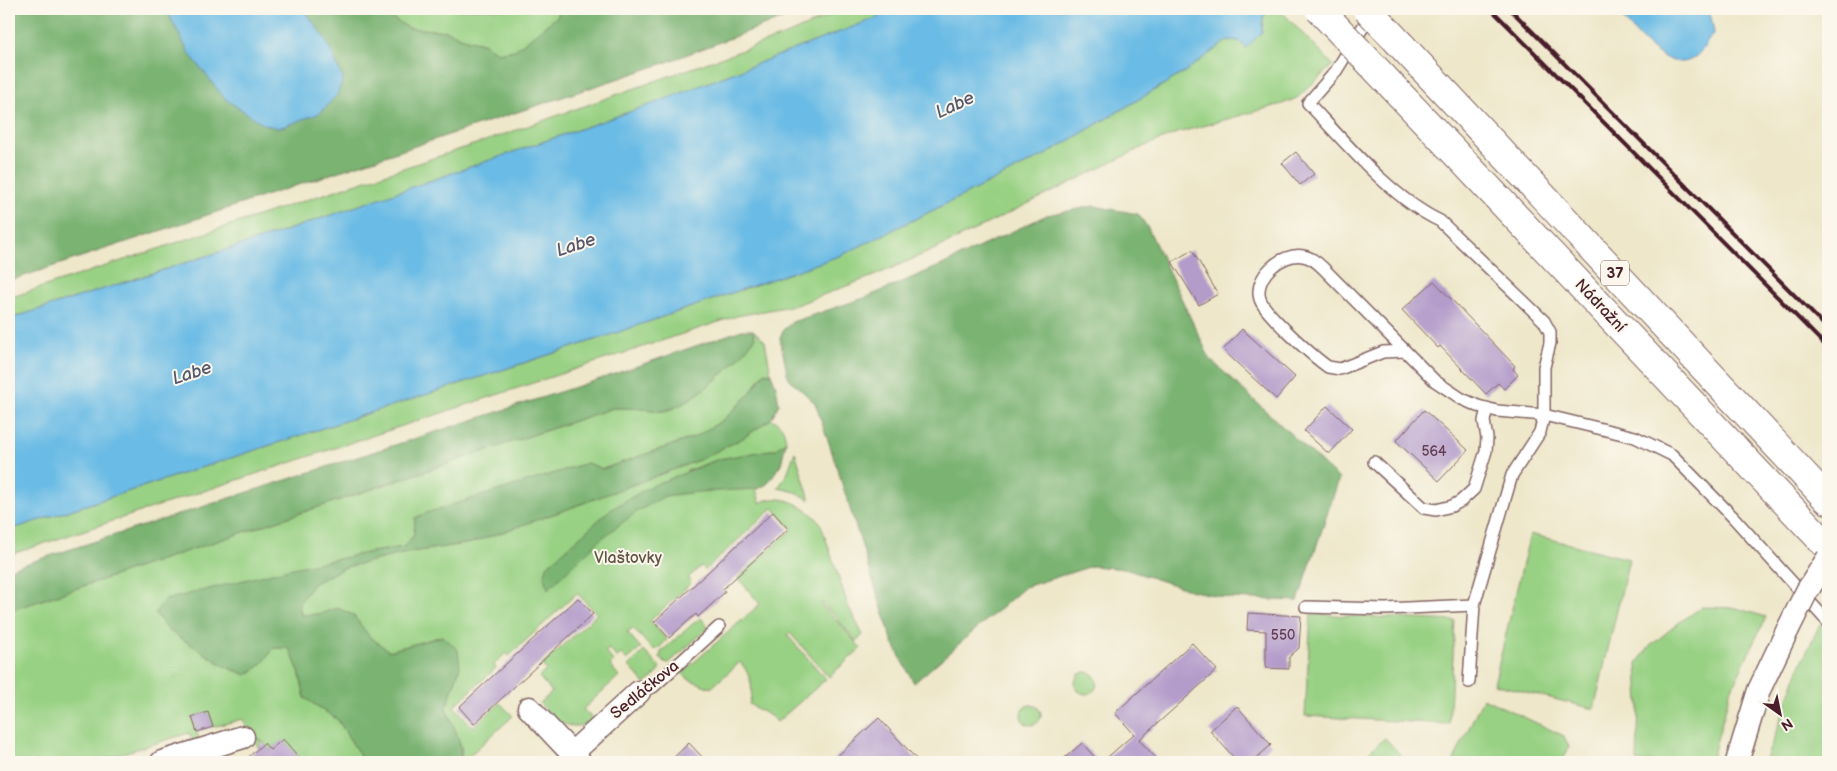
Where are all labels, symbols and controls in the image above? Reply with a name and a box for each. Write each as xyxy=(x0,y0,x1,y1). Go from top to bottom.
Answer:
water label: Labe xyxy=(932,87,978,123)
water label: Labe xyxy=(554,229,598,261)
road number: 37 xyxy=(1601,260,1629,286)
street label: Nádražní xyxy=(1571,276,1629,337)
water label: Labe xyxy=(170,357,214,389)
house number: 564 xyxy=(1421,443,1447,460)
park label: Vlaštovky xyxy=(594,549,663,568)
house number: 550 xyxy=(1271,627,1295,644)
street label: Sedláčkova xyxy=(607,657,683,723)
north arrow xyxy=(1754,688,1804,738)
text: N xyxy=(1778,714,1796,734)

